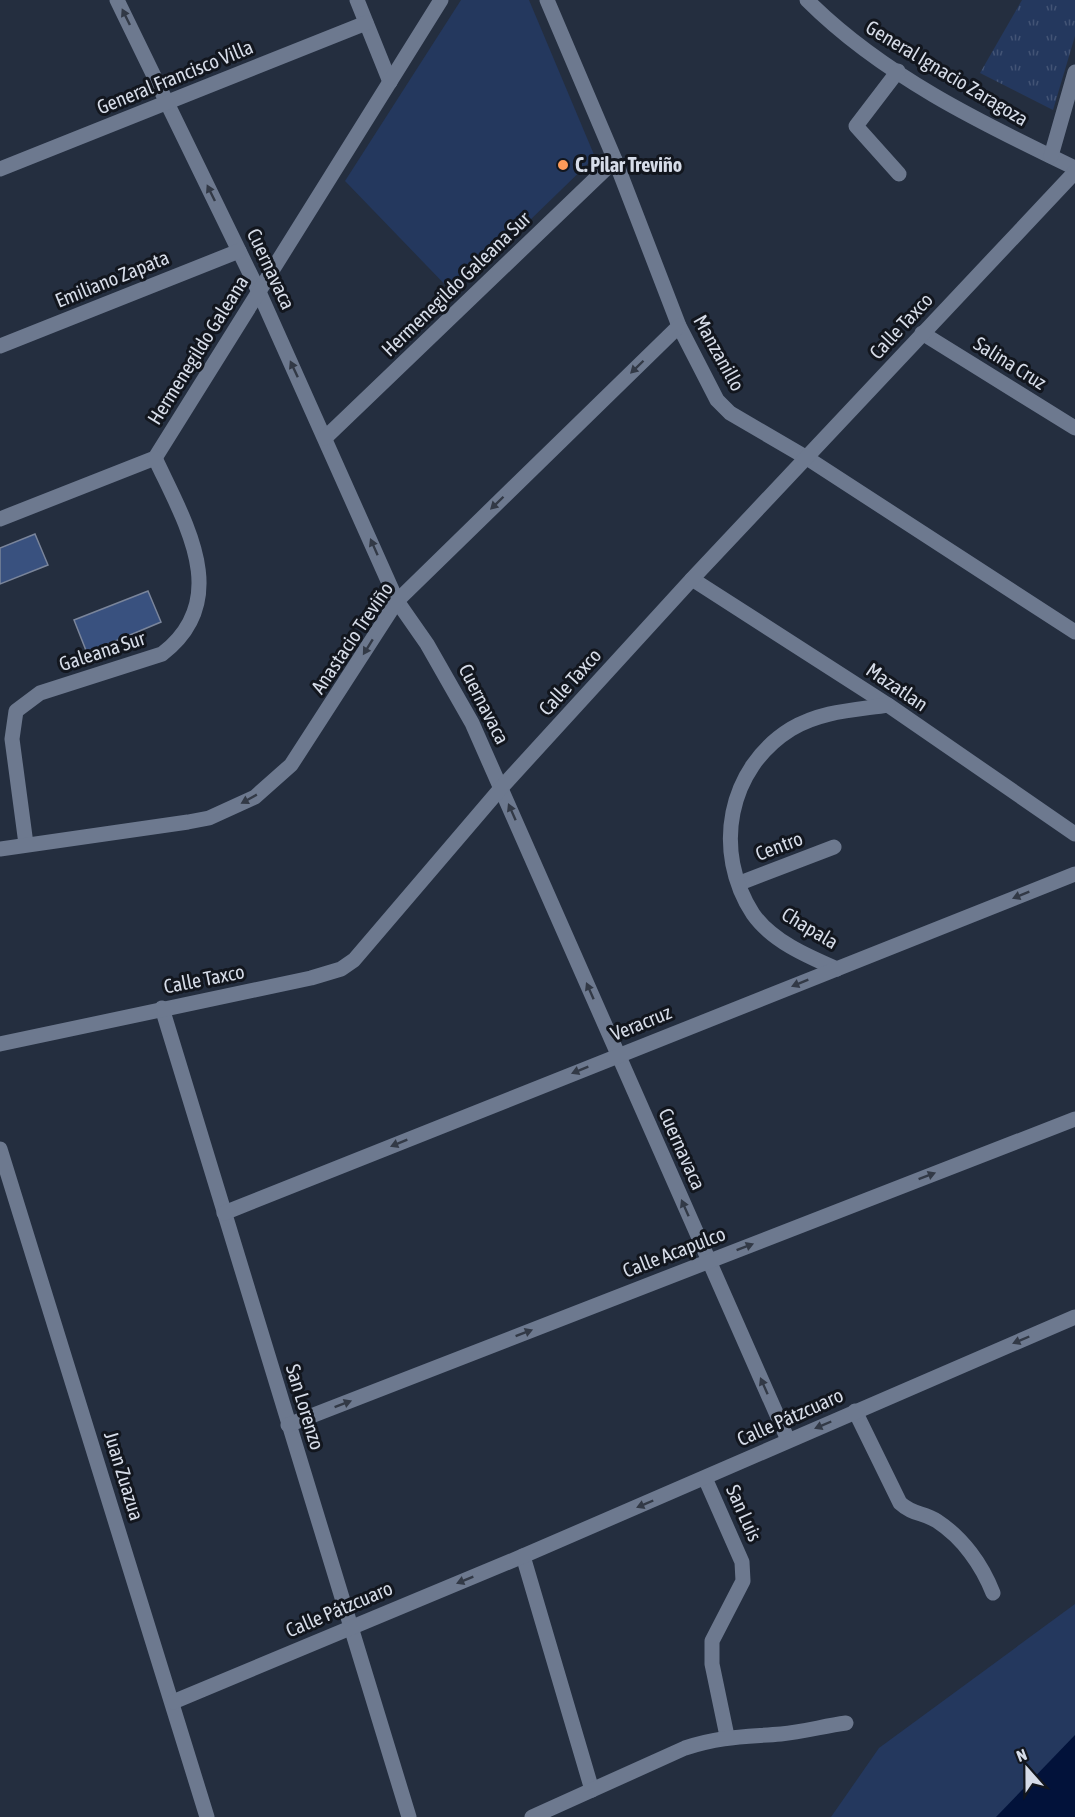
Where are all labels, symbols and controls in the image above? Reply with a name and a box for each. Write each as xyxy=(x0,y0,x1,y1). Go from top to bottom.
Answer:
one-way arrow xyxy=(121,9,130,26)
street label: General Ignacio Zaragoza xyxy=(862,15,1033,130)
street label: General Francisco Villa xyxy=(93,35,256,118)
place label: C. Pilar Treviño xyxy=(575,153,682,176)
marker: C. Pilar Treviño xyxy=(556,158,570,172)
one-way arrow xyxy=(206,184,215,201)
street label: Hermenegildo Galeana Sur xyxy=(376,206,536,361)
street label: Cuernavaca xyxy=(243,225,300,313)
street label: Emiliano Zapata xyxy=(52,245,172,312)
street label: Hermenegildo Galeana xyxy=(142,271,253,428)
street label: Calle Taxco xyxy=(864,288,937,363)
street label: Manzanillo xyxy=(689,311,750,395)
street label: Salina Cruz xyxy=(970,331,1051,394)
one-way arrow xyxy=(289,360,299,378)
one-way arrow xyxy=(630,360,645,373)
one-way arrow xyxy=(490,496,505,510)
one-way arrow xyxy=(369,539,378,556)
street label: Anastacio Treviño xyxy=(306,578,397,698)
street label: Galeana Sur xyxy=(56,625,149,675)
one-way arrow xyxy=(362,639,373,656)
street label: Calle Taxco xyxy=(534,644,606,720)
street label: Mazatlan xyxy=(862,658,932,715)
street label: Cuernavaca xyxy=(455,660,514,748)
one-way arrow xyxy=(240,794,257,804)
one-way arrow xyxy=(508,804,517,821)
street label: Centro xyxy=(752,826,806,865)
one-way arrow xyxy=(1011,891,1029,901)
street label: Chapala xyxy=(778,902,842,953)
street label: Calle Taxco xyxy=(162,959,246,998)
one-way arrow xyxy=(791,978,809,988)
one-way arrow xyxy=(585,982,595,1000)
street label: Veracruz xyxy=(607,1000,674,1045)
one-way arrow xyxy=(571,1066,589,1075)
street label: Cuernavaca xyxy=(654,1105,711,1193)
one-way arrow xyxy=(390,1139,408,1148)
one-way arrow xyxy=(918,1171,936,1181)
one-way arrow xyxy=(681,1200,690,1217)
street label: Calle Acapulco xyxy=(619,1221,728,1282)
one-way arrow xyxy=(736,1241,754,1251)
one-way arrow xyxy=(516,1328,534,1338)
one-way arrow xyxy=(1013,1335,1030,1344)
street label: San Lorenzo xyxy=(282,1361,329,1452)
one-way arrow xyxy=(760,1378,769,1395)
street label: Calle Pátzcuaro xyxy=(733,1383,846,1450)
one-way arrow xyxy=(334,1399,352,1408)
one-way arrow xyxy=(813,1420,831,1430)
street label: Juan Zuazua xyxy=(100,1429,149,1523)
street label: San Luis xyxy=(722,1481,767,1545)
one-way arrow xyxy=(635,1499,653,1509)
street label: Calle Pátzcuaro xyxy=(282,1576,396,1641)
one-way arrow xyxy=(456,1576,474,1585)
north arrow xyxy=(997,1739,1057,1799)
text: N xyxy=(1014,1745,1029,1765)

